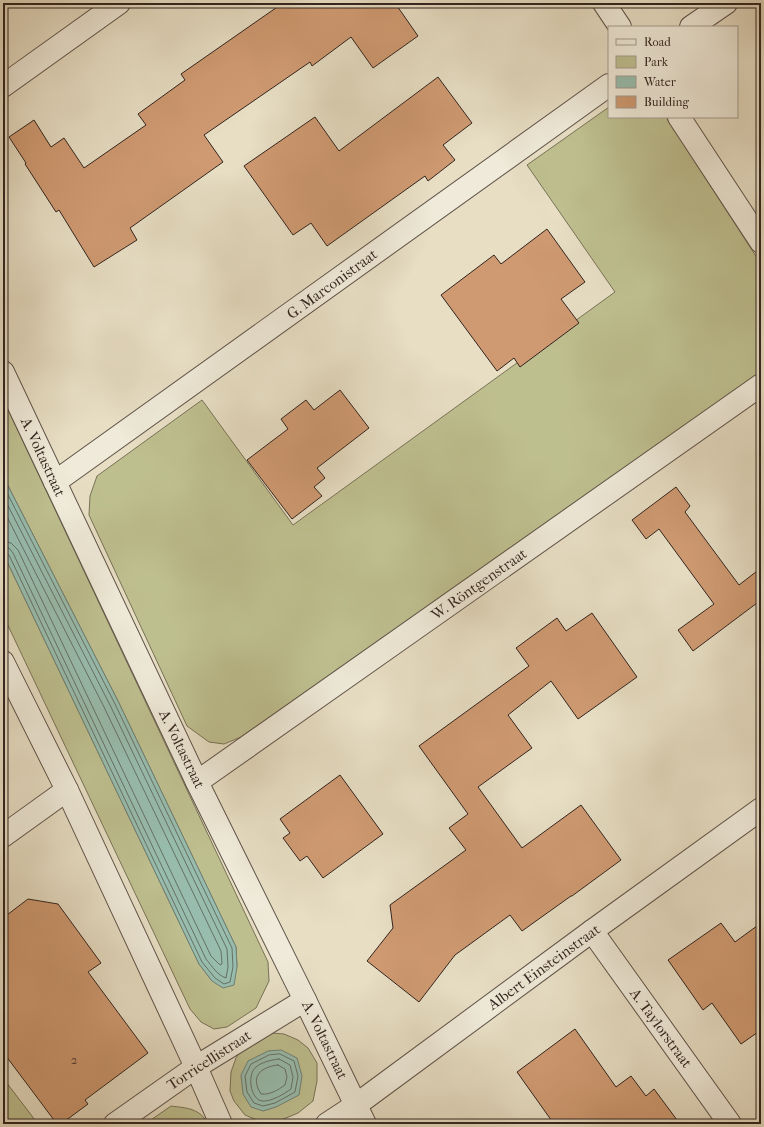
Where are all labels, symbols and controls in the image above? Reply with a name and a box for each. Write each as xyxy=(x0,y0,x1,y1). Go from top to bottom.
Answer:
legend xyxy=(608,26,738,118)
text: Road xyxy=(644,35,671,49)
text: Park xyxy=(644,55,669,69)
text: Water xyxy=(643,75,677,89)
text: Building xyxy=(644,95,689,109)
street label: G. Marconistraat xyxy=(283,245,381,323)
street label: A. Voltastraat xyxy=(16,414,69,500)
street label: W. Röntgenstraat xyxy=(427,544,531,624)
street label: A. Voltastraat xyxy=(155,706,209,792)
street label: Albert Einsteinstraat xyxy=(484,920,604,1014)
street label: A. Taylorstraat xyxy=(626,984,696,1072)
street label: A. Voltastraat xyxy=(298,997,352,1083)
street label: Torricellistraat xyxy=(164,1026,255,1094)
house number: 2 xyxy=(71,1052,78,1067)

